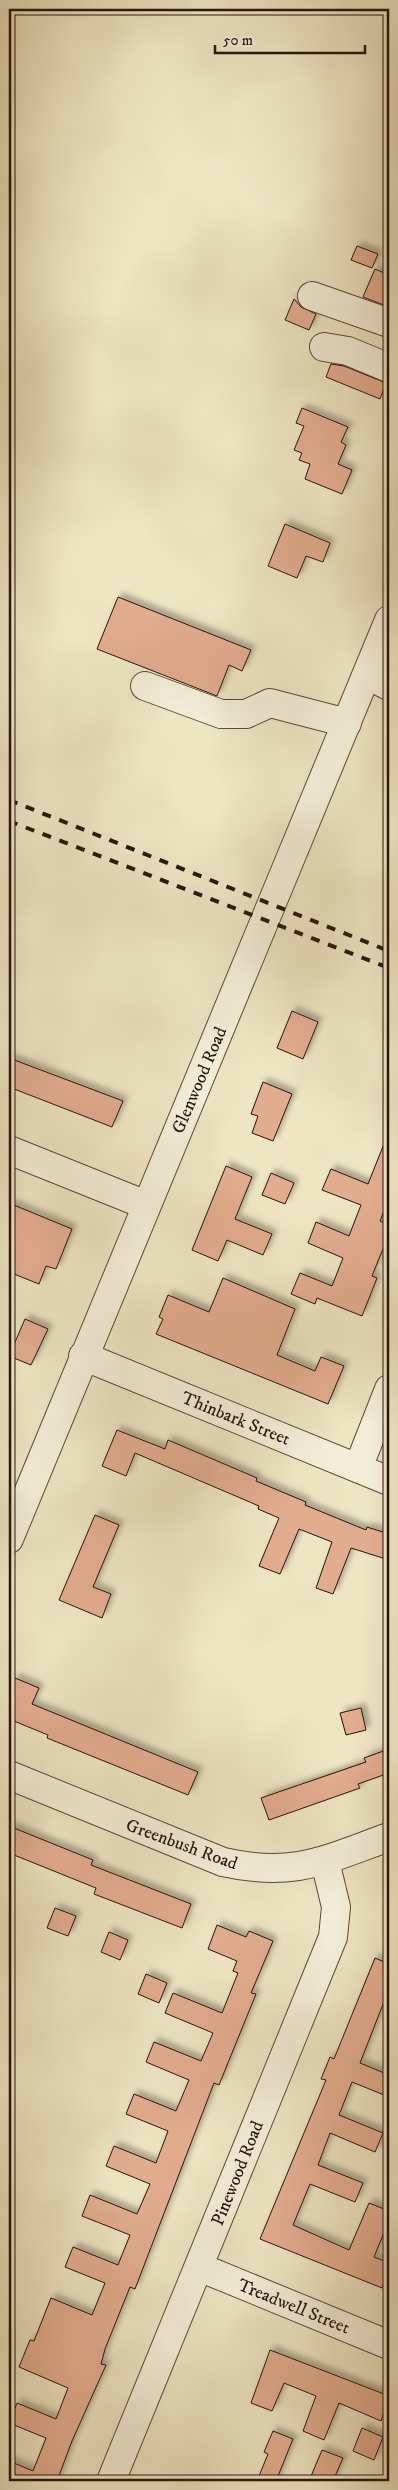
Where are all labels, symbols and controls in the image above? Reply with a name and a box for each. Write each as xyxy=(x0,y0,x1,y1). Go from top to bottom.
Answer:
scale bar xyxy=(215,22,366,54)
text: 50 m xyxy=(223,31,253,50)
street label: Glenwood Road xyxy=(168,1024,232,1137)
street label: Thinbark Street xyxy=(178,1387,293,1451)
street label: Greenbush Road xyxy=(123,1815,241,1875)
street label: Pinewood Road xyxy=(207,2118,269,2229)
street label: Treadwell Street xyxy=(234,2274,353,2339)

